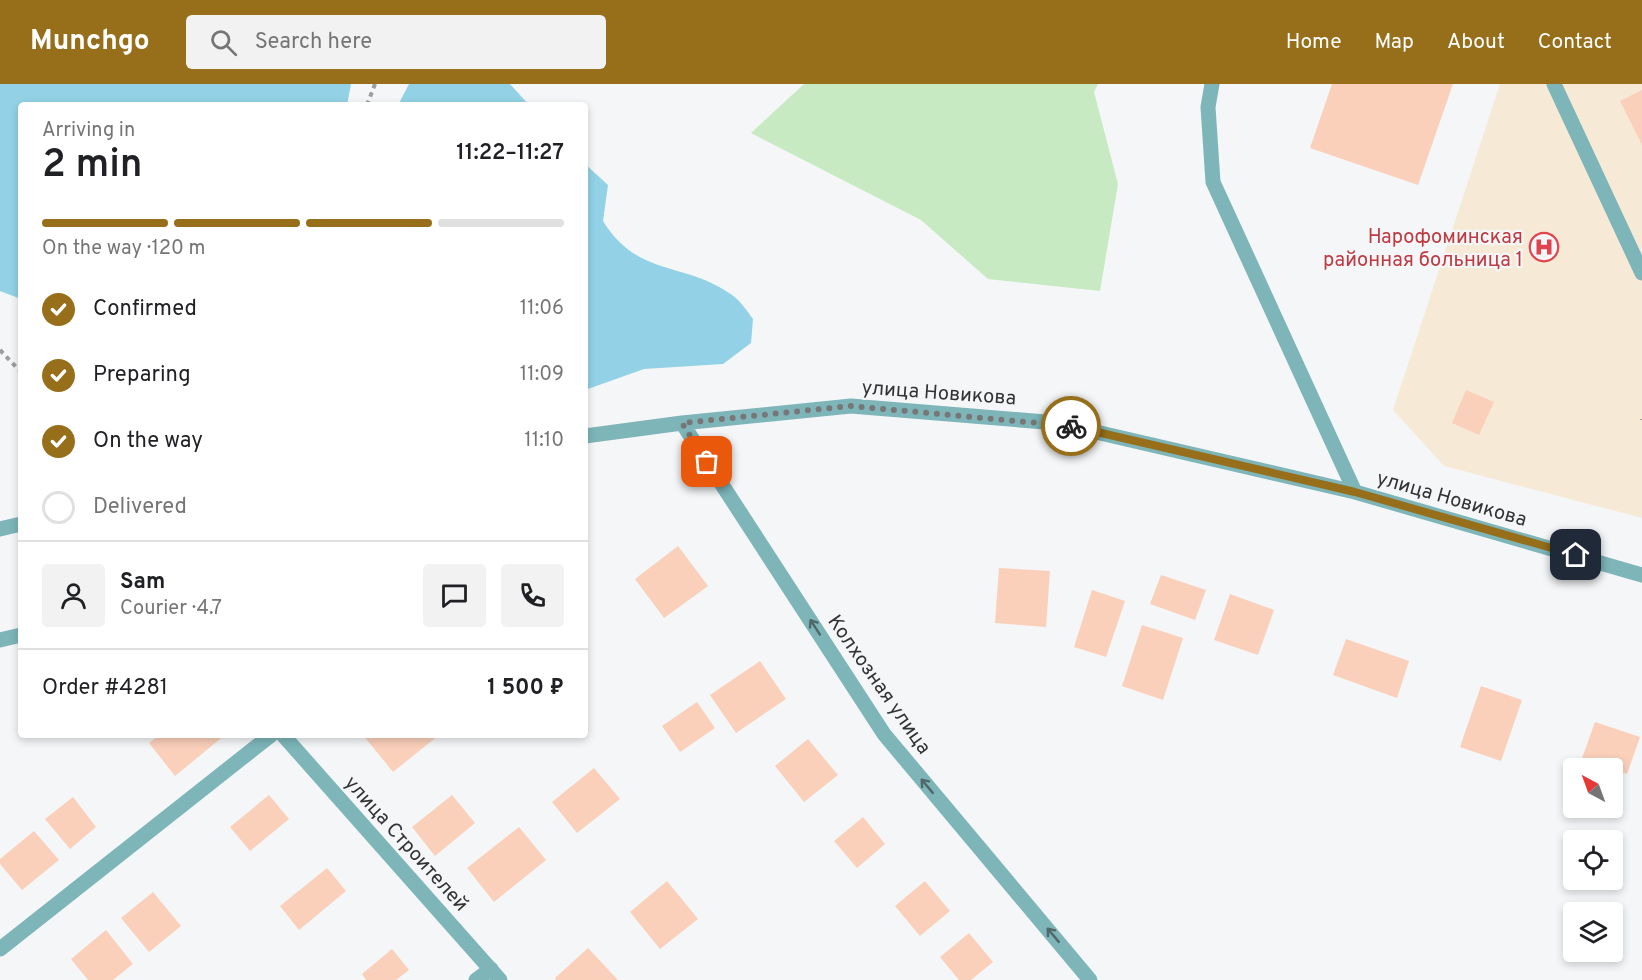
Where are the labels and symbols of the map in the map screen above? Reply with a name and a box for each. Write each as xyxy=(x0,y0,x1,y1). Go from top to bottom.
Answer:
place label: Нарофоминская районная больница 1 xyxy=(1323,225,1523,274)
hospital icon: Нарофоминская районная больница 1 xyxy=(1528,231,1560,263)
street label: улица Новикова xyxy=(861,376,1017,412)
courier xyxy=(1041,396,1101,456)
pin xyxy=(681,436,732,487)
street label: улица Новикова xyxy=(1373,466,1529,534)
pin xyxy=(1550,529,1601,580)
street label: Колхозная улица xyxy=(821,610,936,760)
one-way arrow xyxy=(808,619,820,636)
north arrow xyxy=(1563,758,1623,818)
street label: улица Строителей xyxy=(338,771,473,918)
one-way arrow xyxy=(921,778,934,794)
one-way arrow xyxy=(1046,927,1059,943)

